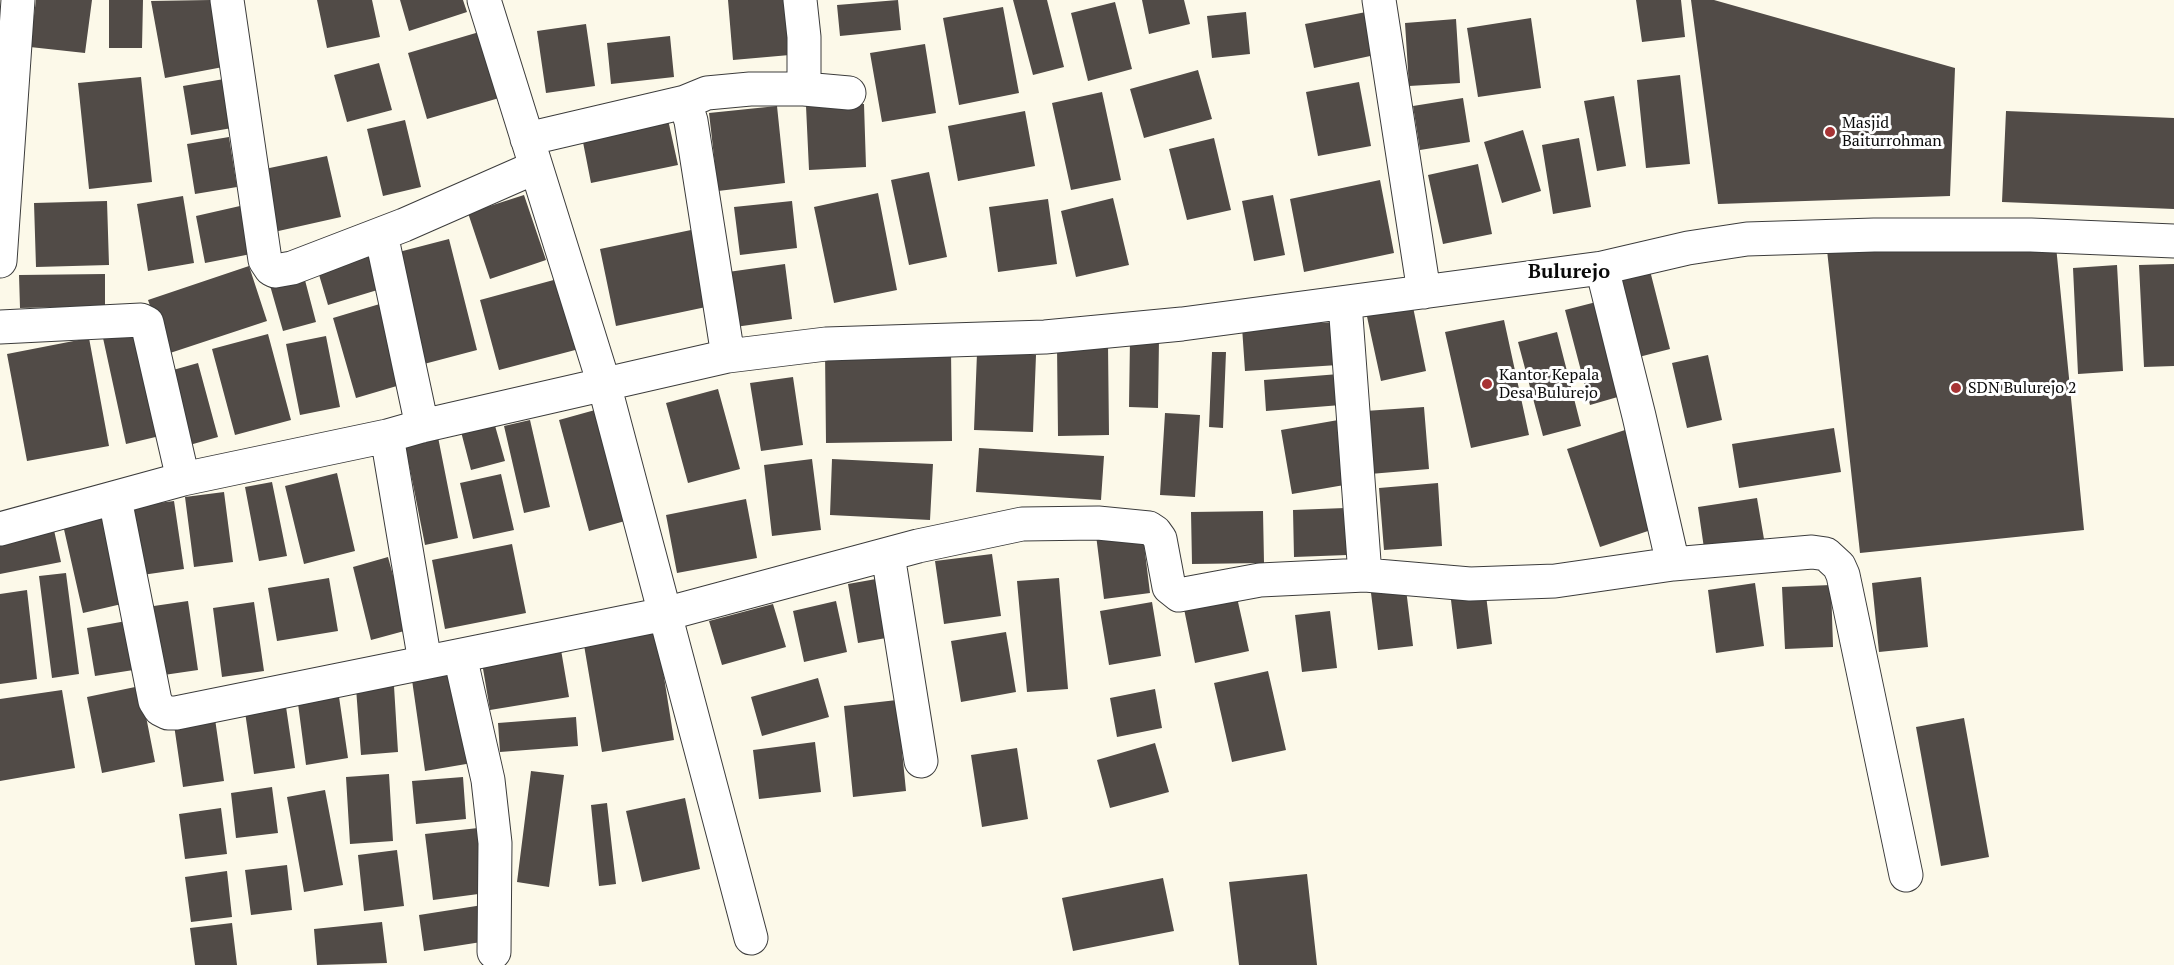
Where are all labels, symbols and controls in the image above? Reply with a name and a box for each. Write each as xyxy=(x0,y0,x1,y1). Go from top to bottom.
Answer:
place label: Masjid Baiturrohman xyxy=(1842,113,1942,151)
marker: Masjid Baiturrohman xyxy=(1823,125,1837,139)
district label: Bulurejo xyxy=(1528,260,1610,284)
place label: Kantor Kepala Desa Bulurejo xyxy=(1499,365,1599,403)
marker: Kantor Kepala Desa Bulurejo xyxy=(1480,377,1494,391)
place label: SDN Bulurejo 2 xyxy=(1968,378,2077,398)
marker: SDN Bulurejo 2 xyxy=(1949,381,1963,395)

